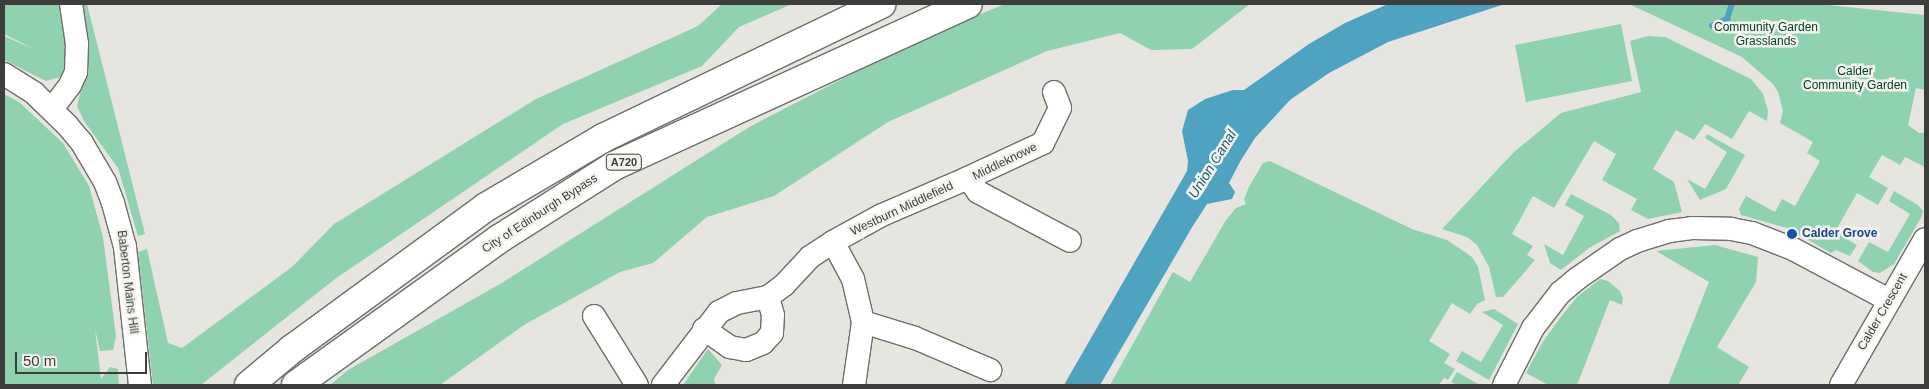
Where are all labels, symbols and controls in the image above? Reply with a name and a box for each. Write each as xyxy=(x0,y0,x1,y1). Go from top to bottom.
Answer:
park label: Community Garden Grasslands xyxy=(1714,21,1818,49)
park label: Calder Community Garden xyxy=(1803,65,1907,93)
water label: Union Canal xyxy=(1184,127,1240,201)
street label: Middleknowe xyxy=(970,140,1040,184)
road number: A720 xyxy=(605,154,643,170)
street label: City of Edinburgh Bypass xyxy=(480,171,600,257)
street label: Westburn Middlefield xyxy=(848,179,956,239)
place label: Calder Grove xyxy=(1802,227,1877,241)
marker: Calder Grove xyxy=(1786,228,1798,240)
street label: Baberton Mains Hill xyxy=(114,229,140,335)
street label: Calder Crescent xyxy=(1855,271,1911,353)
scale bar xyxy=(18,342,150,374)
text: 50 m xyxy=(23,352,56,369)

